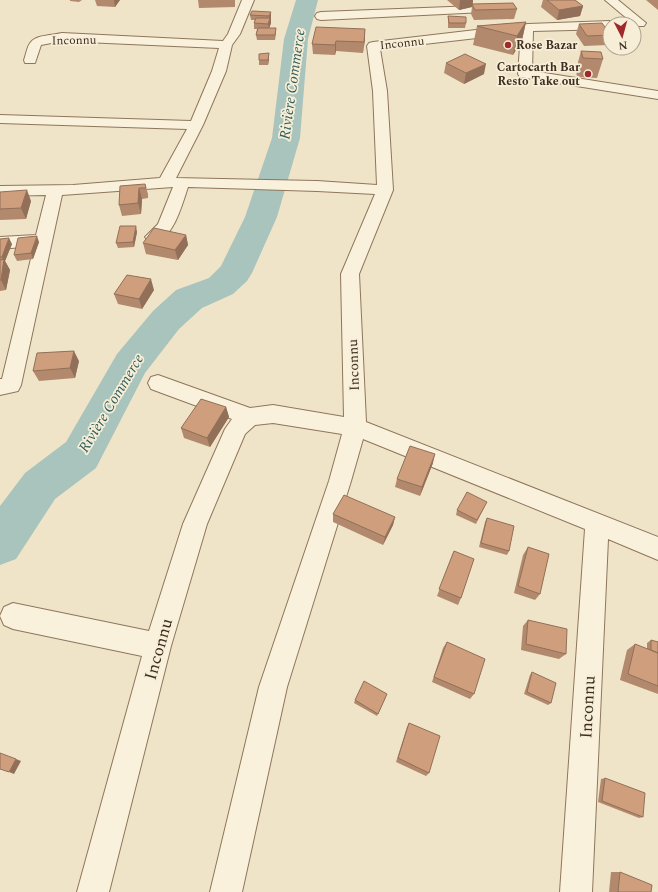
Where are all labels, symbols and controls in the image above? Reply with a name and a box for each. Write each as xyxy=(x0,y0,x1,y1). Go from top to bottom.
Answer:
north arrow xyxy=(602,16,642,56)
water label: Rivière Commerce xyxy=(273,27,312,141)
street label: Inconnu xyxy=(52,31,97,50)
street label: Inconnu xyxy=(379,32,425,55)
place label: Rose Bazar xyxy=(516,36,578,55)
text: N xyxy=(618,37,628,54)
marker: Rose Bazar xyxy=(503,40,513,50)
place label: Cartocarth Bar Resto Take out xyxy=(497,58,581,91)
marker: Cartocarth Bar Resto Take out xyxy=(583,69,593,79)
street label: Inconnu xyxy=(342,338,365,391)
water label: Rivière Commerce xyxy=(73,349,150,457)
street label: Inconnu xyxy=(138,615,180,683)
street label: Inconnu xyxy=(573,674,603,739)

